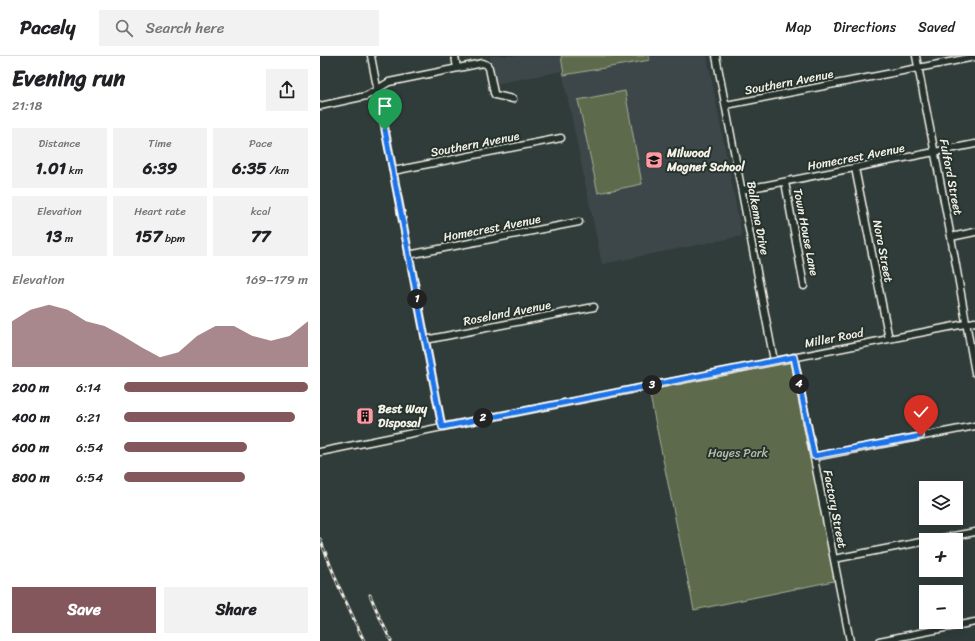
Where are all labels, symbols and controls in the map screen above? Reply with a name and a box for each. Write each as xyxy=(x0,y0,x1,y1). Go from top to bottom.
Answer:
search box xyxy=(99,10,379,46)
text: Pacely xyxy=(20,11,75,44)
text: Search here xyxy=(145,15,224,41)
text: Map xyxy=(785,15,811,40)
text: Directions xyxy=(833,15,896,40)
text: Saved xyxy=(918,15,955,40)
icon: search xyxy=(113,17,135,39)
text: Evening run xyxy=(12,59,125,98)
street label: Southern Avenue xyxy=(743,63,836,101)
button: share xyxy=(266,69,308,111)
pin xyxy=(368,89,402,130)
text: 21:18 xyxy=(12,94,42,117)
icon: arrive xyxy=(374,95,396,117)
street label: Southern Avenue xyxy=(429,125,522,163)
text: Distance xyxy=(38,134,80,153)
text: Time xyxy=(148,134,172,153)
text: Pace xyxy=(249,134,272,153)
street label: Homecrest Avenue xyxy=(805,137,907,177)
street label: Fulford Street xyxy=(933,137,969,217)
place label: Milwood Magnet School xyxy=(666,142,745,178)
school or university icon: Milwood Magnet School xyxy=(644,150,664,170)
text: 1.01 xyxy=(36,153,66,183)
text: 6:39 xyxy=(143,153,177,183)
text: 6:35 xyxy=(232,153,267,183)
text: km xyxy=(66,161,83,180)
text: /km xyxy=(267,161,289,180)
street label: Balkema Drive xyxy=(740,179,776,257)
street label: Town House Lane xyxy=(787,186,825,278)
text: Elevation xyxy=(37,202,82,221)
text: Heart rate xyxy=(134,202,186,221)
text: kcal xyxy=(251,202,271,221)
street label: Homecrest Avenue xyxy=(441,208,543,248)
street label: Nora Street xyxy=(866,218,900,284)
text: 13 xyxy=(45,221,62,251)
text: 157 xyxy=(135,221,162,251)
text: 77 xyxy=(251,221,270,251)
text: m xyxy=(62,229,73,248)
text: bpm xyxy=(162,229,185,248)
text: Elevation xyxy=(12,268,65,291)
text: 169–179 m xyxy=(245,268,308,291)
pin: 1 xyxy=(407,289,427,309)
text: 1 xyxy=(415,289,419,308)
street label: Roseland Avenue xyxy=(461,294,553,332)
street label: Miller Road xyxy=(803,321,867,354)
pin: 4 xyxy=(789,374,809,394)
text: 4 xyxy=(796,374,802,393)
pin: 3 xyxy=(642,375,662,395)
text: 3 xyxy=(649,375,655,394)
text: 200 m xyxy=(12,376,49,399)
text: 6:14 xyxy=(76,376,101,399)
pin xyxy=(904,395,938,436)
place label: Best Way Disposal xyxy=(378,398,428,434)
icon: check xyxy=(910,401,932,423)
text: 400 m xyxy=(12,406,50,429)
text: 6:21 xyxy=(76,406,100,429)
building icon: Best Way Disposal xyxy=(355,406,375,426)
pin: 2 xyxy=(473,408,493,428)
text: 2 xyxy=(480,408,486,427)
text: 600 m xyxy=(12,436,49,459)
text: 6:54 xyxy=(76,436,103,459)
park label: Hayes Park xyxy=(708,442,769,464)
text: 800 m xyxy=(12,466,50,489)
text: 6:54 xyxy=(76,466,103,489)
street label: Factory Street xyxy=(817,468,853,550)
map controls xyxy=(919,481,963,629)
button: layers xyxy=(919,481,963,525)
button: + xyxy=(919,533,963,577)
button: − xyxy=(919,585,963,629)
button: Save xyxy=(12,587,156,633)
button: Share xyxy=(164,587,308,633)

